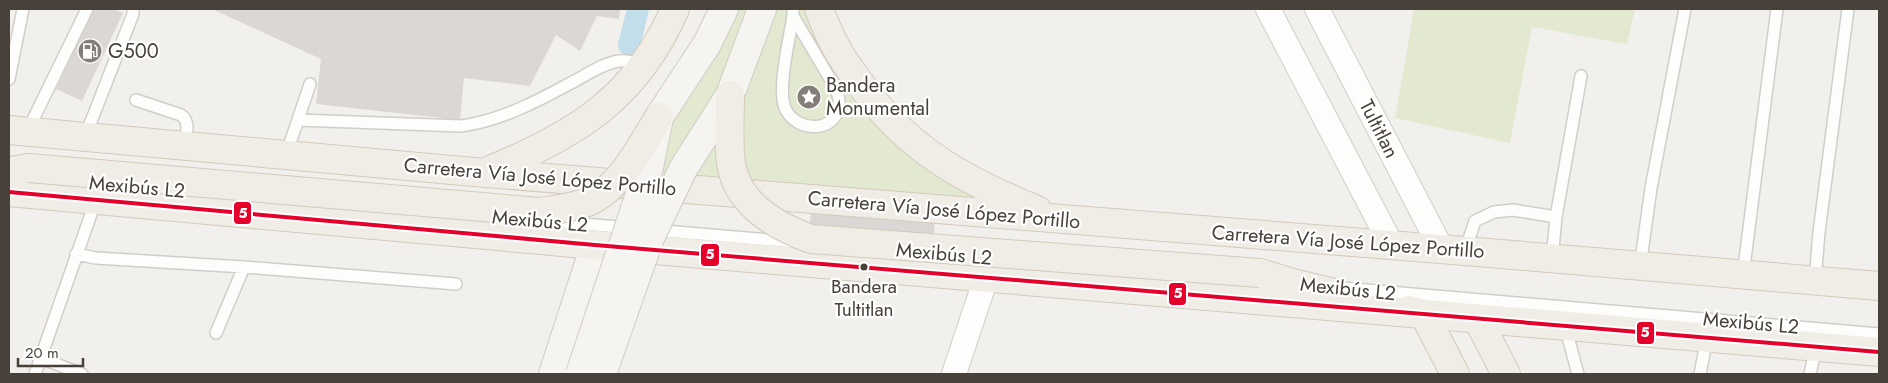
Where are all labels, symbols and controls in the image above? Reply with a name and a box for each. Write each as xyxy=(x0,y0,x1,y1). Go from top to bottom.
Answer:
place label: G500 xyxy=(108,37,159,66)
fuel station icon: G500 xyxy=(77,38,103,64)
place label: Bandera Monumental xyxy=(826,71,930,123)
place icon: Bandera Monumental xyxy=(796,84,822,110)
street label: Tultitlan xyxy=(1352,95,1406,163)
street label: Carretera Vía José López Portillo xyxy=(403,151,678,203)
street label: Mexibús L2 xyxy=(88,168,186,206)
street label: Carretera Vía José López Portillo xyxy=(807,184,1082,236)
line badge: 5 xyxy=(233,201,252,225)
street label: Mexibús L2 xyxy=(491,202,589,240)
text: 5 xyxy=(238,203,248,223)
street label: Carretera Vía José López Portillo xyxy=(1211,218,1486,266)
street label: Mexibús L2 xyxy=(895,235,993,273)
line badge: 5 xyxy=(700,243,720,267)
text: 5 xyxy=(705,244,715,264)
marker: Bandera Tultitlan xyxy=(859,262,869,272)
street label: Mexibús L2 xyxy=(1299,270,1397,308)
place label: Bandera Tultitlan xyxy=(831,273,897,323)
line badge: 5 xyxy=(1168,282,1187,306)
text: 5 xyxy=(1173,283,1183,303)
street label: Mexibús L2 xyxy=(1702,304,1800,342)
line badge: 5 xyxy=(1636,321,1655,345)
text: 5 xyxy=(1640,322,1650,342)
scale bar xyxy=(18,336,82,368)
text: 20 m xyxy=(25,342,59,364)

